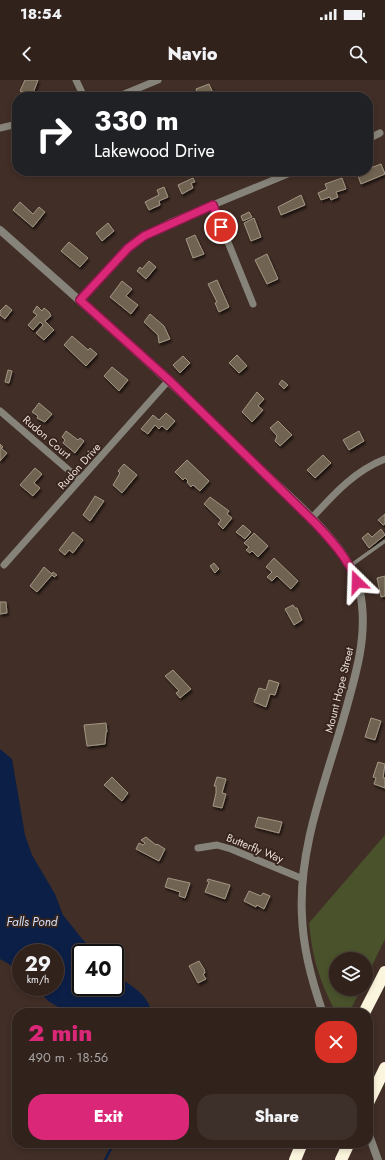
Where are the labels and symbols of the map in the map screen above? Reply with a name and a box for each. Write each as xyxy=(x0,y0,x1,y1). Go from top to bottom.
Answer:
pin xyxy=(204,210,238,244)
street label: Rudon Court xyxy=(19,412,75,463)
street label: Rudon Drive xyxy=(54,439,104,493)
position arrow xyxy=(336,561,378,603)
street label: Mount Hope Street xyxy=(321,645,357,735)
street label: Butterfly Way xyxy=(224,829,286,867)
water label: Falls Pond xyxy=(7,913,59,931)
speed limit sign: 40 xyxy=(72,944,124,996)

